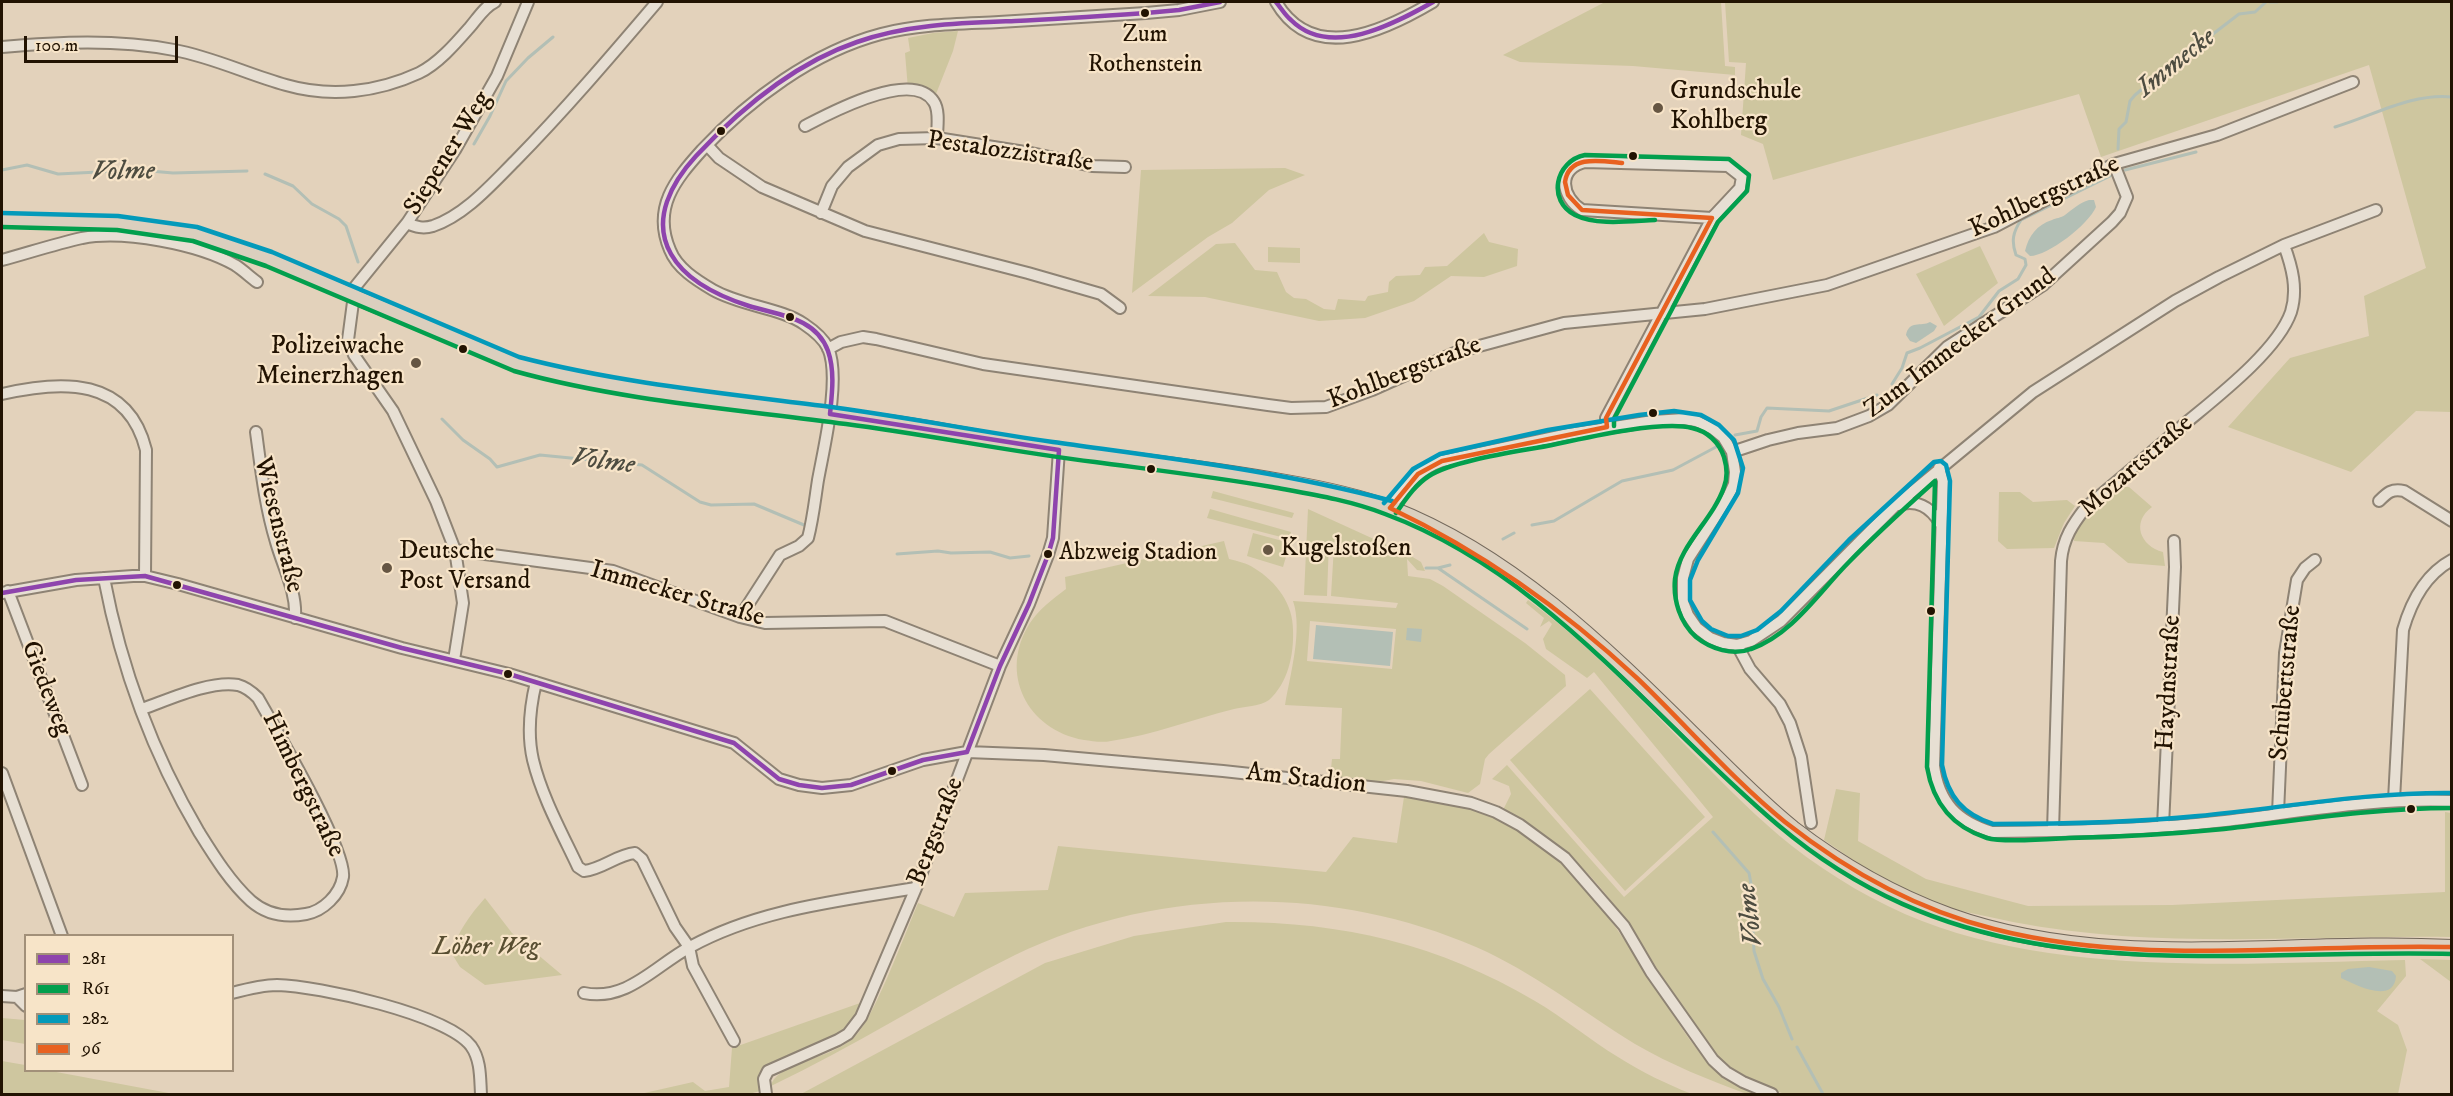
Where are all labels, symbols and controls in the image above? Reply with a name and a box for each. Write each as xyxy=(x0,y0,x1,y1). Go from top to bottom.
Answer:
marker: Zum Rothenstein xyxy=(1139,7,1151,19)
place label: Zum Rothenstein xyxy=(1088,22,1202,78)
water label: Immecke xyxy=(2131,22,2223,106)
scale bar xyxy=(27,24,182,62)
text: 100 m xyxy=(35,35,78,57)
place label: Grundschule Kohlberg xyxy=(1670,77,1801,138)
street label: Siepener Weg xyxy=(399,86,499,222)
marker: Grundschule Kohlberg xyxy=(1651,101,1665,115)
unlabelled marker xyxy=(715,125,727,137)
street label: Pestalozzistraße xyxy=(925,126,1095,180)
unlabelled marker xyxy=(1627,150,1639,162)
street label: Kohlbergstraße xyxy=(1965,150,2125,246)
water label: Volme xyxy=(91,156,155,190)
street label: Zum Immecker Grund xyxy=(1859,262,2063,426)
unlabelled marker xyxy=(784,311,796,323)
street label: Kohlbergstraße xyxy=(1324,331,1486,417)
place label: Polizeiwache Meinerzhagen xyxy=(256,332,404,394)
unlabelled marker xyxy=(457,343,469,355)
marker: Polizeiwache Meinerzhagen xyxy=(409,356,423,370)
unlabelled marker xyxy=(1647,407,1659,419)
street label: Mozartstraße xyxy=(2074,409,2200,525)
water label: Volme xyxy=(570,443,636,483)
street label: Wiesenstraße xyxy=(245,454,309,596)
unlabelled marker xyxy=(1145,463,1157,475)
place label: Kugelstoßen xyxy=(1280,534,1412,566)
place label: Deutsche Post Versand xyxy=(399,537,531,598)
place label: Abzweig Stadion xyxy=(1059,540,1217,568)
marker: Kugelstoßen xyxy=(1261,543,1275,557)
marker: Abzweig Stadion xyxy=(1042,548,1054,560)
street label: Immecker Straße xyxy=(586,555,768,635)
marker: Deutsche Post Versand xyxy=(380,561,394,575)
unlabelled marker xyxy=(171,579,183,591)
street label: Schubertstraße xyxy=(2265,604,2309,762)
unlabelled marker xyxy=(1925,605,1937,617)
street label: Haydnstraße xyxy=(2151,614,2189,752)
street label: Giedeweg xyxy=(13,637,77,741)
unlabelled marker xyxy=(502,668,514,680)
street label: Himbergstraße xyxy=(253,707,351,863)
street label: Am Stadion xyxy=(1244,758,1368,802)
unlabelled marker xyxy=(886,765,898,777)
street label: Bergstraße xyxy=(902,773,972,891)
unlabelled marker xyxy=(2405,803,2417,815)
water label: Volme xyxy=(1732,882,1772,948)
park label: Löher Weg xyxy=(433,933,539,965)
legend xyxy=(24,934,234,1072)
text: 281 xyxy=(82,948,106,970)
text: R61 xyxy=(82,978,110,1000)
text: 282 xyxy=(82,1008,109,1030)
text: 96 xyxy=(82,1038,100,1060)

